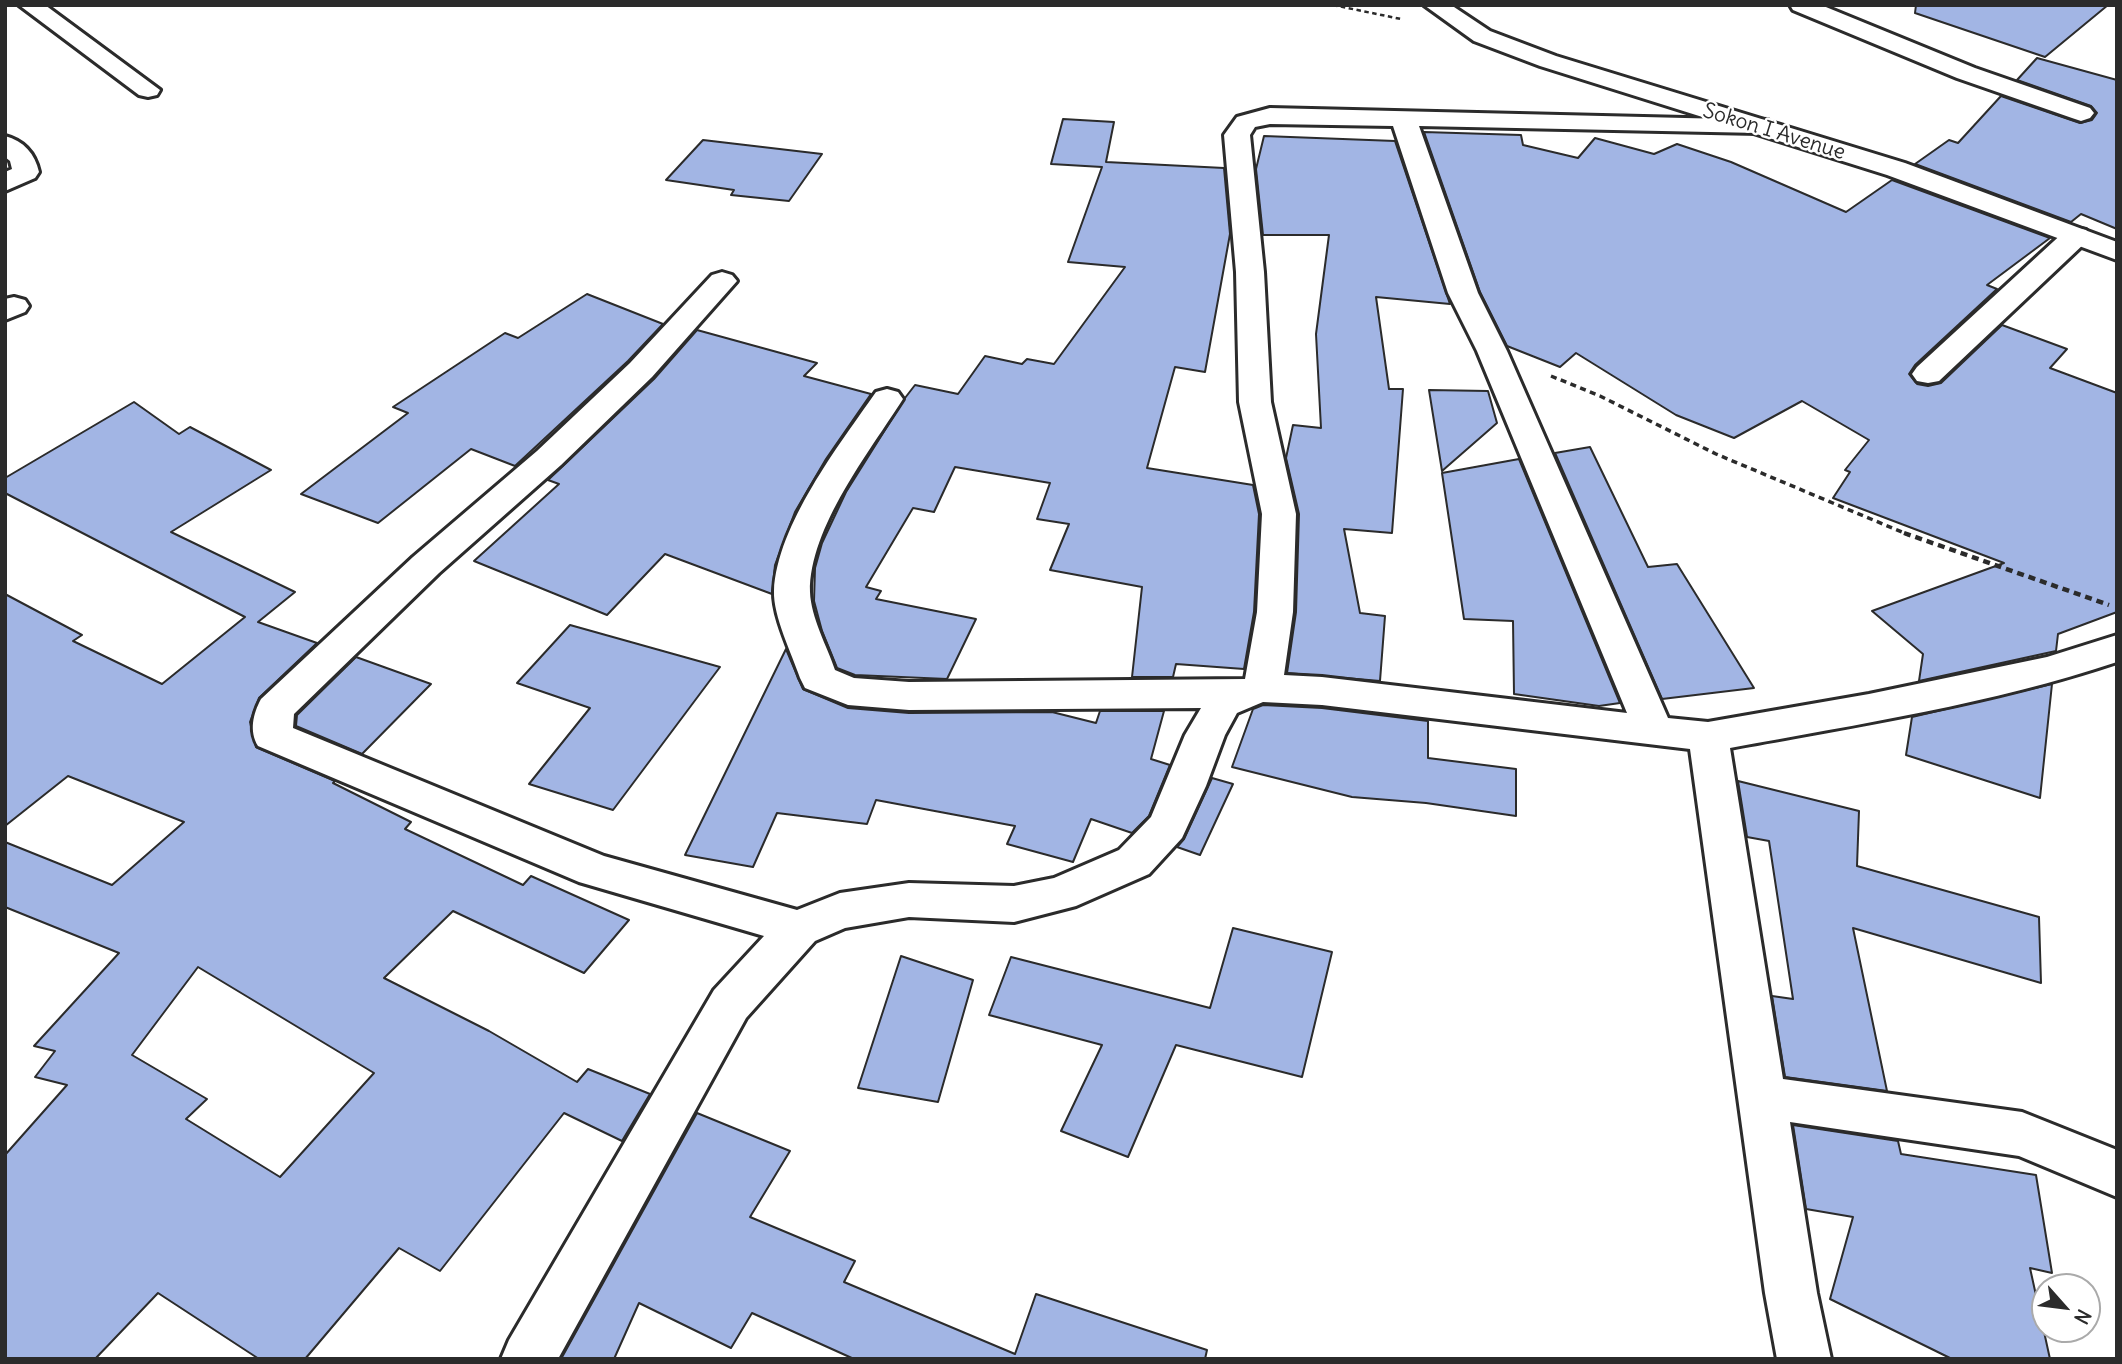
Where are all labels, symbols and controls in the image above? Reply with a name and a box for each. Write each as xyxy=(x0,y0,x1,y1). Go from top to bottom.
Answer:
street label: Sokon I Avenue xyxy=(1700,98,1848,166)
north arrow xyxy=(2031,1273,2101,1343)
text: N xyxy=(2069,1305,2096,1328)

